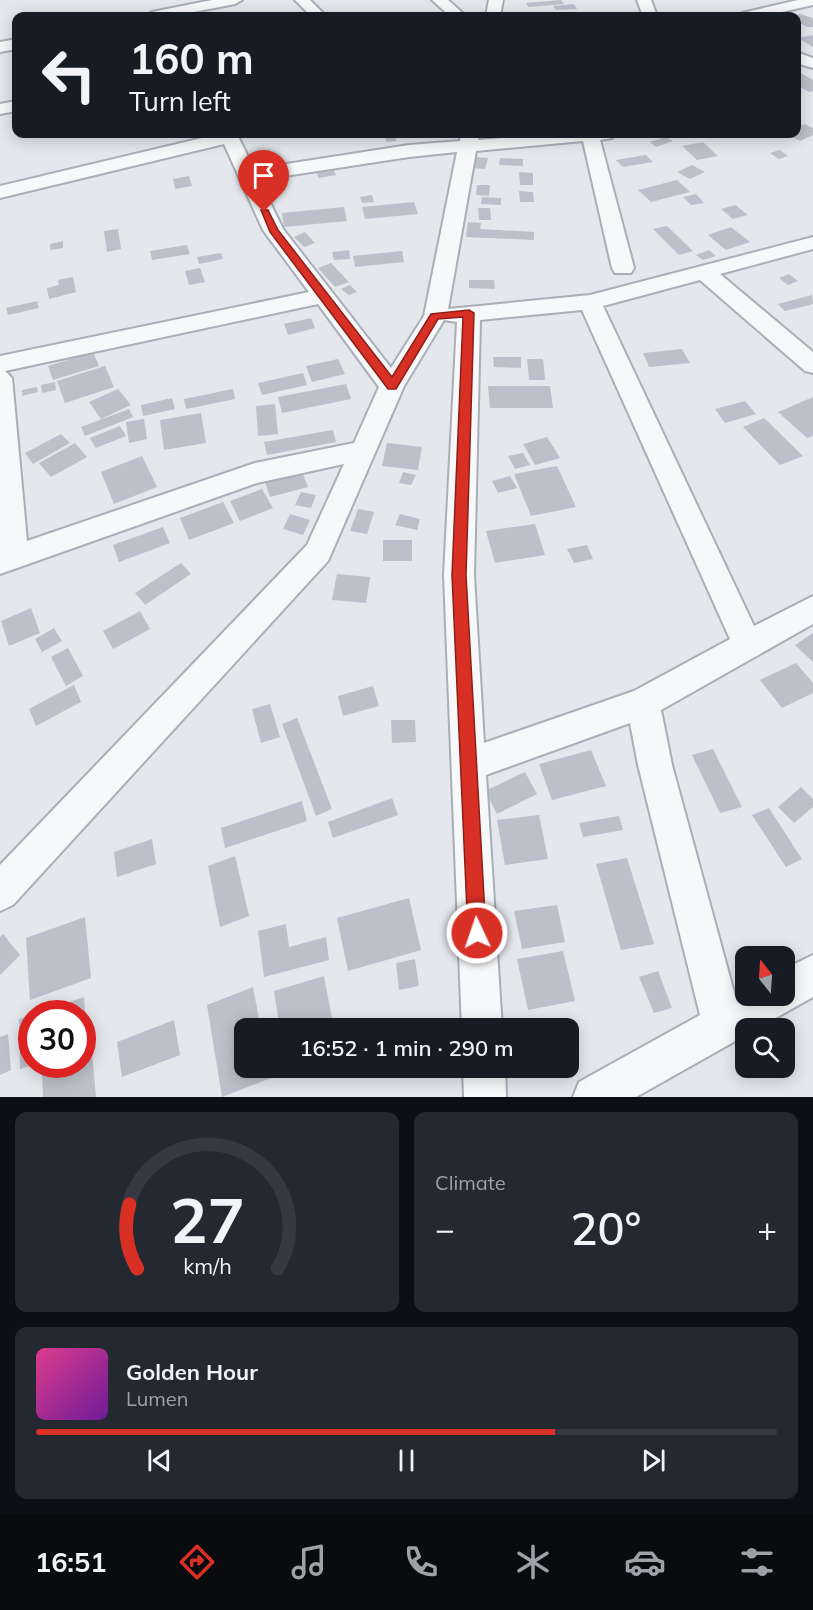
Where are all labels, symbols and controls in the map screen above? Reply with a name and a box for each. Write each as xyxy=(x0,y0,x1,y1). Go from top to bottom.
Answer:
text: 160 m xyxy=(129,32,254,85)
icon: left xyxy=(30,36,108,114)
text: Turn left xyxy=(129,84,231,118)
pin xyxy=(238,150,289,212)
icon: arrive xyxy=(247,159,280,192)
position arrow xyxy=(445,901,509,965)
north arrow xyxy=(735,946,795,1006)
map controls xyxy=(735,946,795,1078)
speed limit sign: 30 xyxy=(18,1000,96,1078)
button: search xyxy=(735,1018,795,1078)
text: 16:52 · 1 min · 290 m xyxy=(299,1034,514,1062)
text: Climate xyxy=(435,1170,506,1195)
text: 27 xyxy=(170,1180,244,1259)
text: 20° xyxy=(571,1200,641,1256)
text: − xyxy=(435,1208,455,1249)
text: + xyxy=(757,1208,777,1249)
text: km/h xyxy=(183,1252,231,1279)
text: Golden Hour xyxy=(126,1358,258,1386)
text: Lumen xyxy=(126,1386,188,1411)
icon: previous xyxy=(143,1444,176,1477)
icon: pause xyxy=(390,1444,423,1477)
icon: next xyxy=(637,1444,670,1477)
icon: directions xyxy=(176,1541,218,1583)
icon: music xyxy=(288,1541,330,1583)
icon: phone xyxy=(400,1541,442,1583)
icon: climate xyxy=(512,1541,554,1583)
icon: car xyxy=(624,1541,666,1583)
icon: filters xyxy=(736,1541,778,1583)
text: 16:51 xyxy=(35,1545,106,1579)

